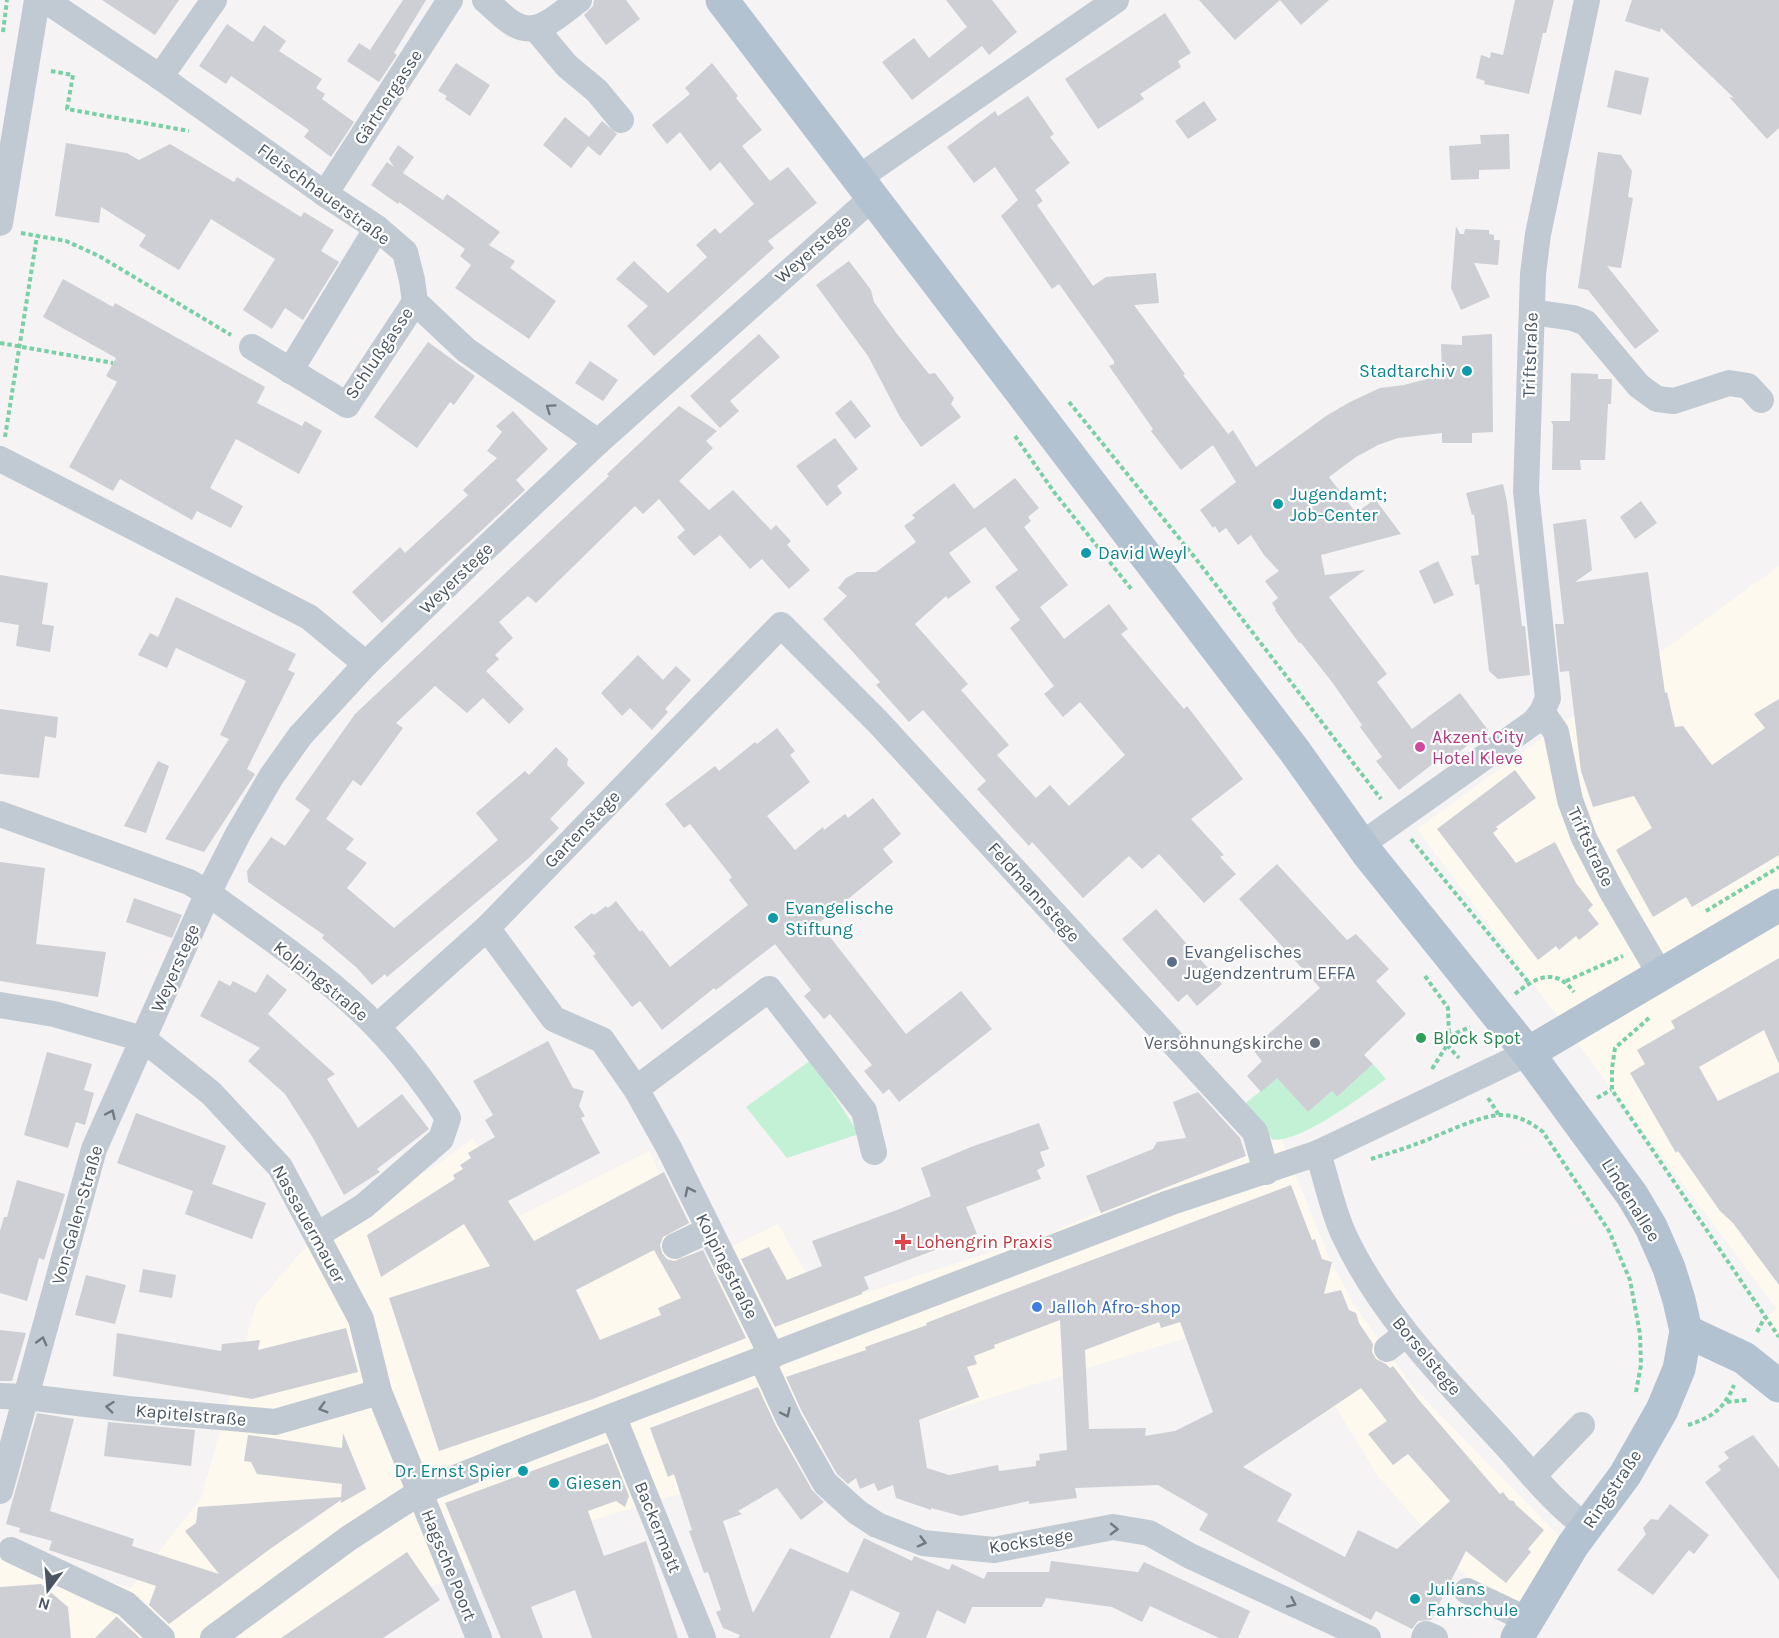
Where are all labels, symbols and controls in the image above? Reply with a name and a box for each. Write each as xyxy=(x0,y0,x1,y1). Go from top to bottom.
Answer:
street label: Gärtnergasse xyxy=(349,45,427,149)
street label: Fleischhauerstraße xyxy=(253,138,395,250)
street label: Weyerstege xyxy=(770,210,856,288)
street label: Schlußgasse xyxy=(340,303,418,403)
street label: Triftstraße xyxy=(1518,312,1542,398)
place label: Stadtarchiv xyxy=(1359,360,1455,382)
marker: Stadtarchiv xyxy=(1460,364,1474,378)
one-way arrow xyxy=(545,404,556,415)
place label: Jugendamt; Job-Center xyxy=(1290,483,1387,526)
marker: Jugendamt; Job-Center xyxy=(1271,497,1285,511)
street label: Weyerstege xyxy=(415,538,497,618)
place label: David Weyl xyxy=(1098,542,1187,564)
marker: David Weyl xyxy=(1079,546,1093,560)
place label: Akzent City Hotel Kleve xyxy=(1432,726,1524,769)
marker: Akzent City Hotel Kleve xyxy=(1413,740,1427,754)
street label: Gartenstege xyxy=(539,785,625,873)
street label: Triftstraße xyxy=(1563,804,1619,890)
street label: Feldmannstege xyxy=(983,837,1085,947)
place label: Evangelische Stiftung xyxy=(785,897,894,940)
marker: Evangelische Stiftung xyxy=(766,911,780,925)
street label: Weyerstege xyxy=(146,921,204,1015)
street label: Kolpingstraße xyxy=(269,936,373,1026)
place label: Evangelisches Jugendzentrum EFFA xyxy=(1184,941,1355,984)
marker: Evangelisches Jugendzentrum EFFA xyxy=(1165,955,1179,969)
place label: Block Spot xyxy=(1433,1027,1521,1049)
marker: Block Spot xyxy=(1414,1031,1428,1045)
place label: Versöhnungskirche xyxy=(1144,1032,1303,1054)
marker: Versöhnungskirche xyxy=(1308,1036,1322,1050)
one-way arrow xyxy=(103,1110,115,1121)
street label: Von-Galen-Straße xyxy=(47,1143,107,1287)
street label: Lindenallee xyxy=(1597,1154,1665,1246)
street label: Nassauermauer xyxy=(268,1161,351,1287)
one-way arrow xyxy=(685,1187,696,1198)
street label: Kolpingstraße xyxy=(691,1209,763,1323)
place label: Lohengrin Praxis xyxy=(916,1231,1053,1253)
marker: Lohengrin Praxis xyxy=(894,1233,912,1251)
place label: Jalloh Afro-shop xyxy=(1049,1296,1181,1318)
marker: Jalloh Afro-shop xyxy=(1030,1300,1044,1314)
street label: Borselstege xyxy=(1388,1312,1466,1400)
one-way arrow xyxy=(35,1336,48,1346)
street label: Kapitelstraße xyxy=(135,1399,247,1431)
one-way arrow xyxy=(105,1401,114,1414)
one-way arrow xyxy=(318,1401,329,1413)
one-way arrow xyxy=(779,1407,791,1418)
street label: Ringstraße xyxy=(1578,1445,1646,1533)
place label: Dr. Ernst Spier xyxy=(395,1460,511,1482)
marker: Dr. Ernst Spier xyxy=(516,1464,530,1478)
place label: Giesen xyxy=(566,1472,622,1494)
marker: Giesen xyxy=(547,1476,561,1490)
street label: Backermatt xyxy=(630,1478,686,1576)
street label: Hagsche Poort xyxy=(417,1506,481,1624)
street label: Kockstege xyxy=(987,1523,1075,1559)
one-way arrow xyxy=(1110,1523,1119,1535)
one-way arrow xyxy=(917,1534,927,1547)
north arrow xyxy=(18,1560,78,1620)
place label: Julians Fahrschule xyxy=(1427,1578,1518,1621)
marker: Julians Fahrschule xyxy=(1408,1592,1422,1606)
text: N xyxy=(36,1593,52,1615)
one-way arrow xyxy=(1286,1596,1297,1608)

